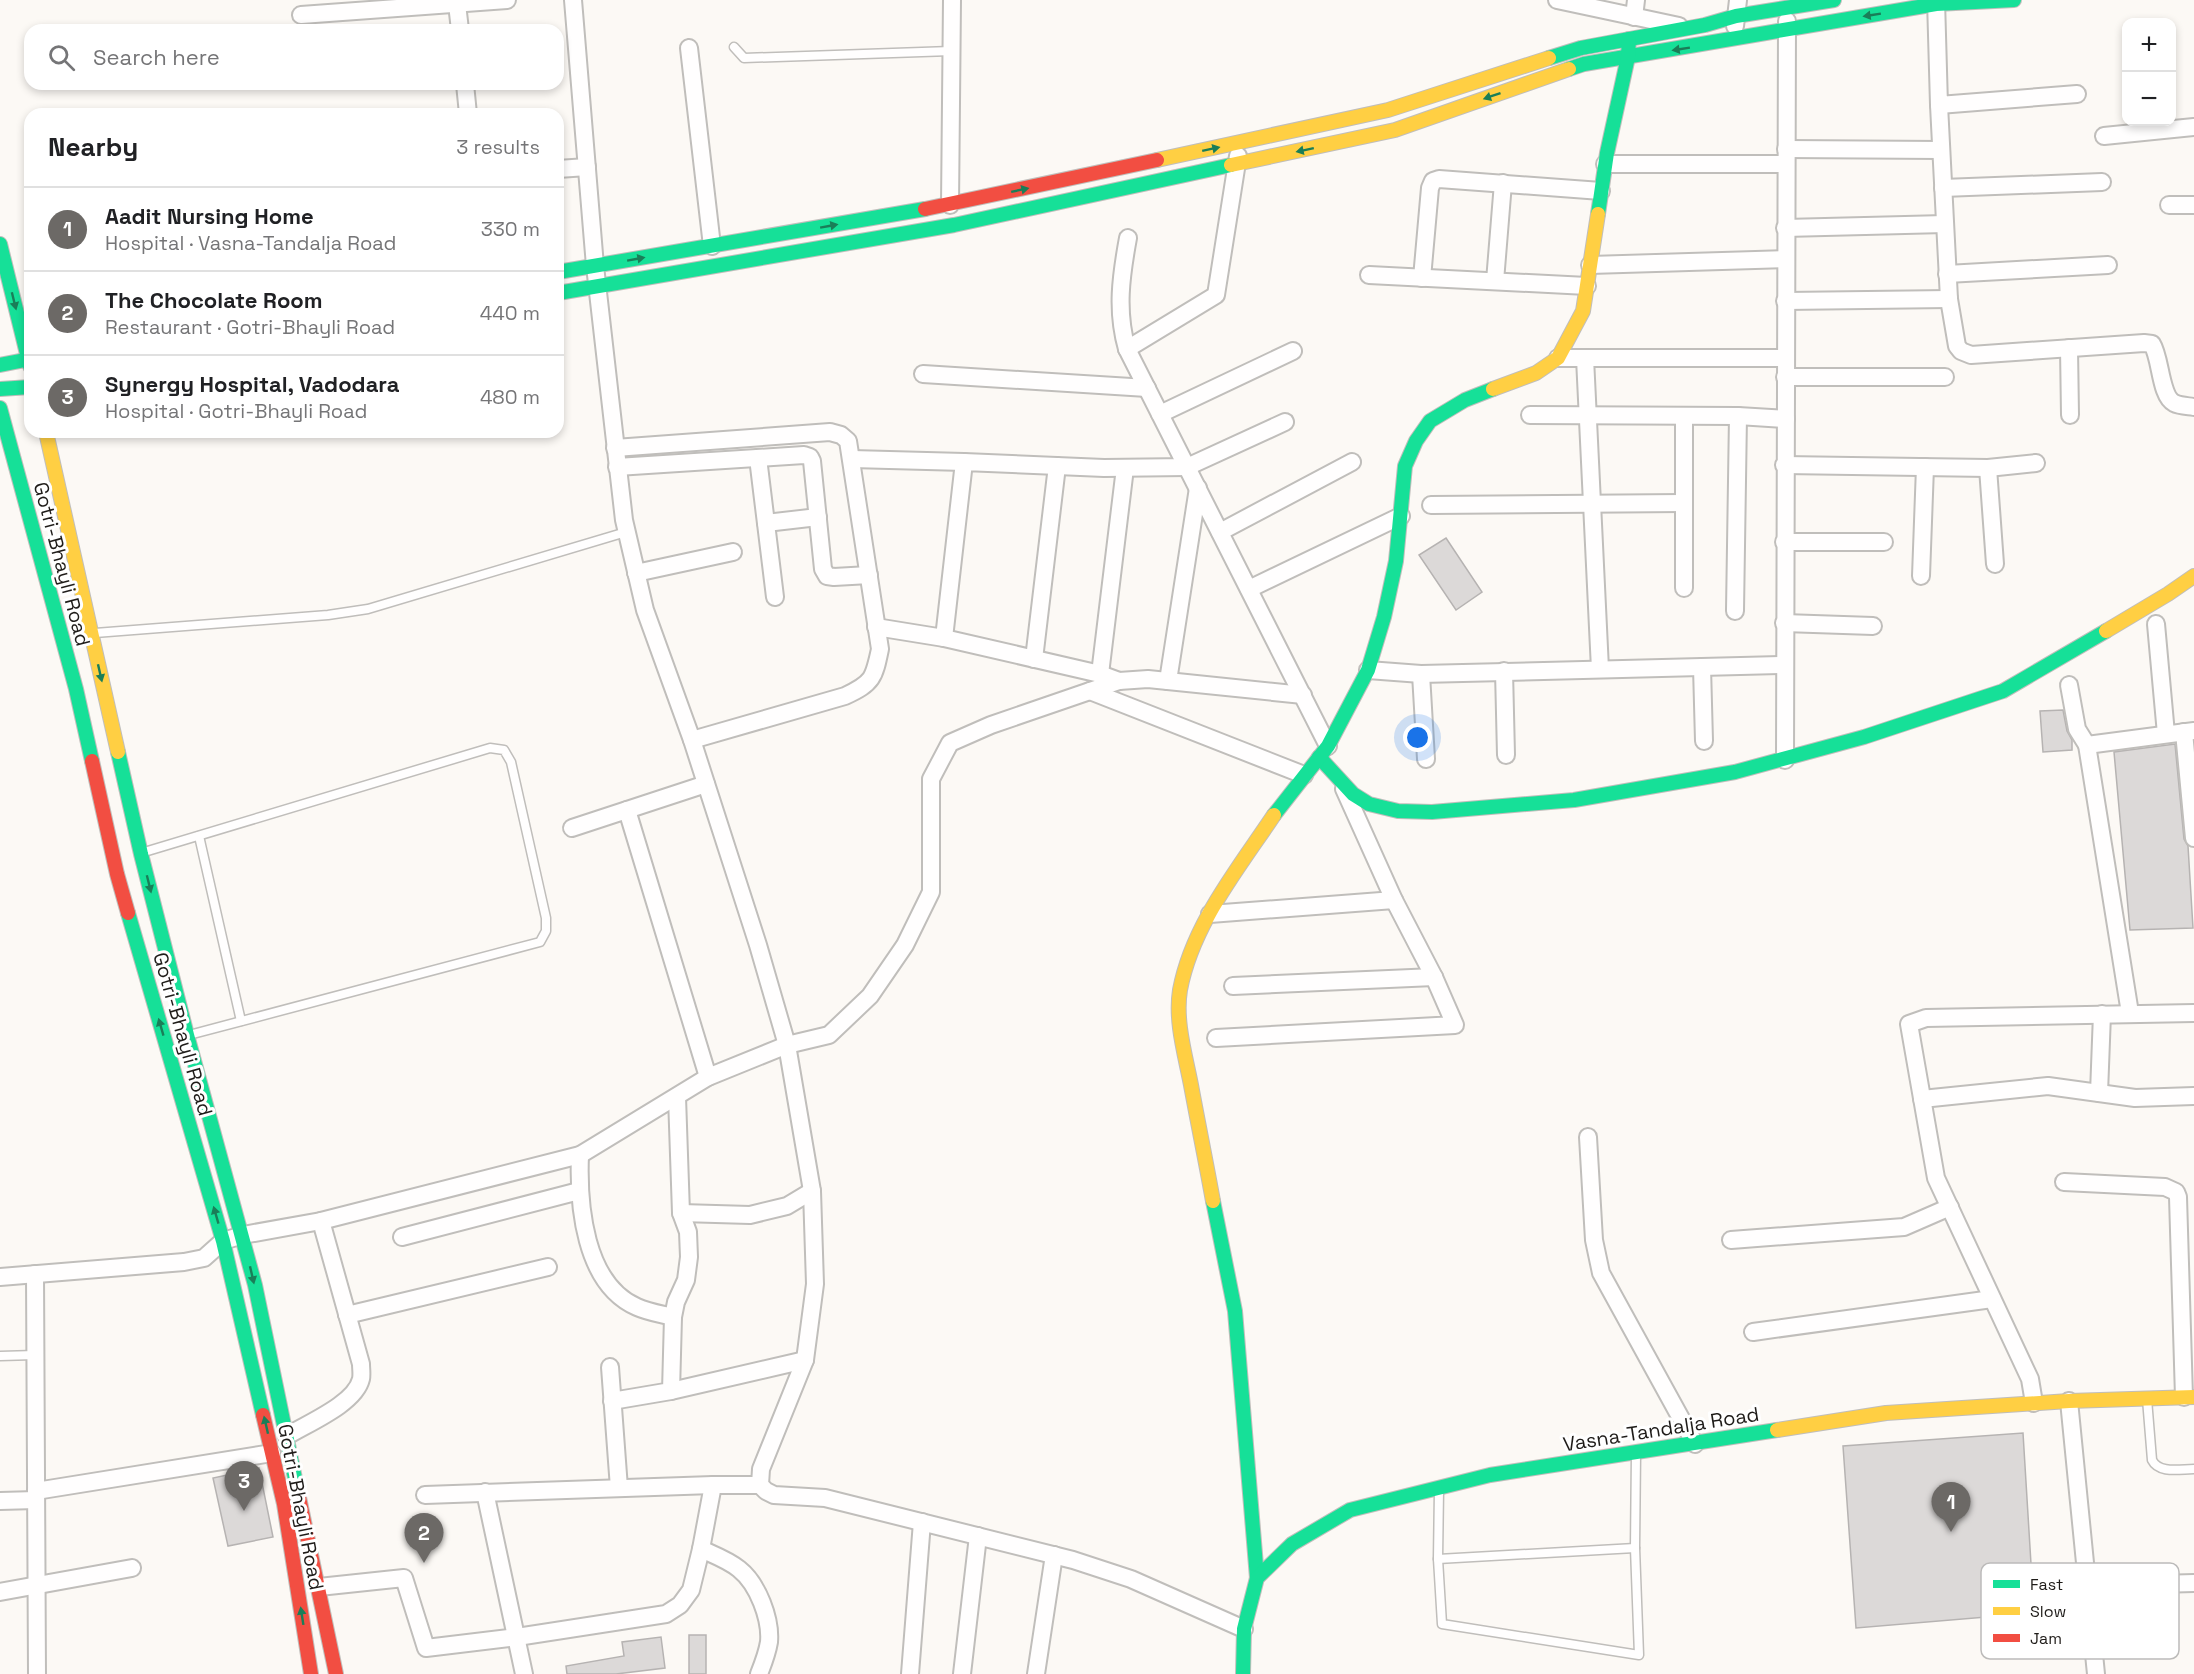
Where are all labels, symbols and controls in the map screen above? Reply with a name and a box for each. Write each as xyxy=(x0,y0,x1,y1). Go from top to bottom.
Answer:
one-way arrow xyxy=(1863,10,1882,19)
map controls xyxy=(2122,18,2176,126)
button: + xyxy=(2122,18,2176,72)
search box xyxy=(24,24,564,90)
icon: search xyxy=(45,41,78,74)
text: Search here xyxy=(93,43,220,71)
one-way arrow xyxy=(1671,45,1690,54)
button: − xyxy=(2122,72,2176,126)
one-way arrow xyxy=(1483,92,1501,102)
text: Nearby xyxy=(48,130,138,164)
text: 3 results xyxy=(456,134,540,160)
one-way arrow xyxy=(1202,144,1221,153)
one-way arrow xyxy=(1295,146,1314,155)
one-way arrow xyxy=(1011,184,1029,194)
text: Aadit Nursing Home xyxy=(105,202,314,230)
text: 1 xyxy=(63,216,72,242)
text: 330 m xyxy=(481,216,540,242)
one-way arrow xyxy=(819,221,838,230)
text: Hospital · Vasna-Tandalja Road xyxy=(105,230,396,256)
one-way arrow xyxy=(627,254,646,263)
text: The Chocolate Room xyxy=(105,286,323,314)
one-way arrow xyxy=(9,292,19,310)
text: 2 xyxy=(62,300,73,326)
text: 440 m xyxy=(480,300,540,326)
text: Restaurant · Gotri-Bhayli Road xyxy=(105,314,395,340)
text: Synergy Hospital, Vadodara xyxy=(105,370,400,398)
text: 3 xyxy=(61,384,74,410)
text: 480 m xyxy=(480,384,540,410)
text: Hospital · Gotri-Bhayli Road xyxy=(105,398,367,424)
street label: Gotri-Bhayli Road xyxy=(28,479,96,649)
one-way arrow xyxy=(96,664,106,683)
your location xyxy=(1403,723,1432,752)
one-way arrow xyxy=(144,875,154,893)
street label: Gotri-Bhayli Road xyxy=(147,949,219,1119)
one-way arrow xyxy=(156,1018,165,1036)
one-way arrow xyxy=(211,1206,220,1224)
one-way arrow xyxy=(248,1266,258,1285)
street label: Vasna-Tandalja Road xyxy=(1561,1401,1761,1457)
one-way arrow xyxy=(260,1416,270,1434)
street label: Gotri-Bhayli Road xyxy=(272,1422,330,1592)
pin: 3 xyxy=(224,1462,264,1511)
pin: 1 xyxy=(1932,1482,1970,1532)
pin: 2 xyxy=(404,1514,444,1563)
legend xyxy=(1981,1563,2179,1659)
text: Fast xyxy=(2030,1574,2063,1595)
text: Slow xyxy=(2030,1601,2066,1622)
one-way arrow xyxy=(297,1607,306,1626)
text: Jam xyxy=(2030,1628,2062,1649)

